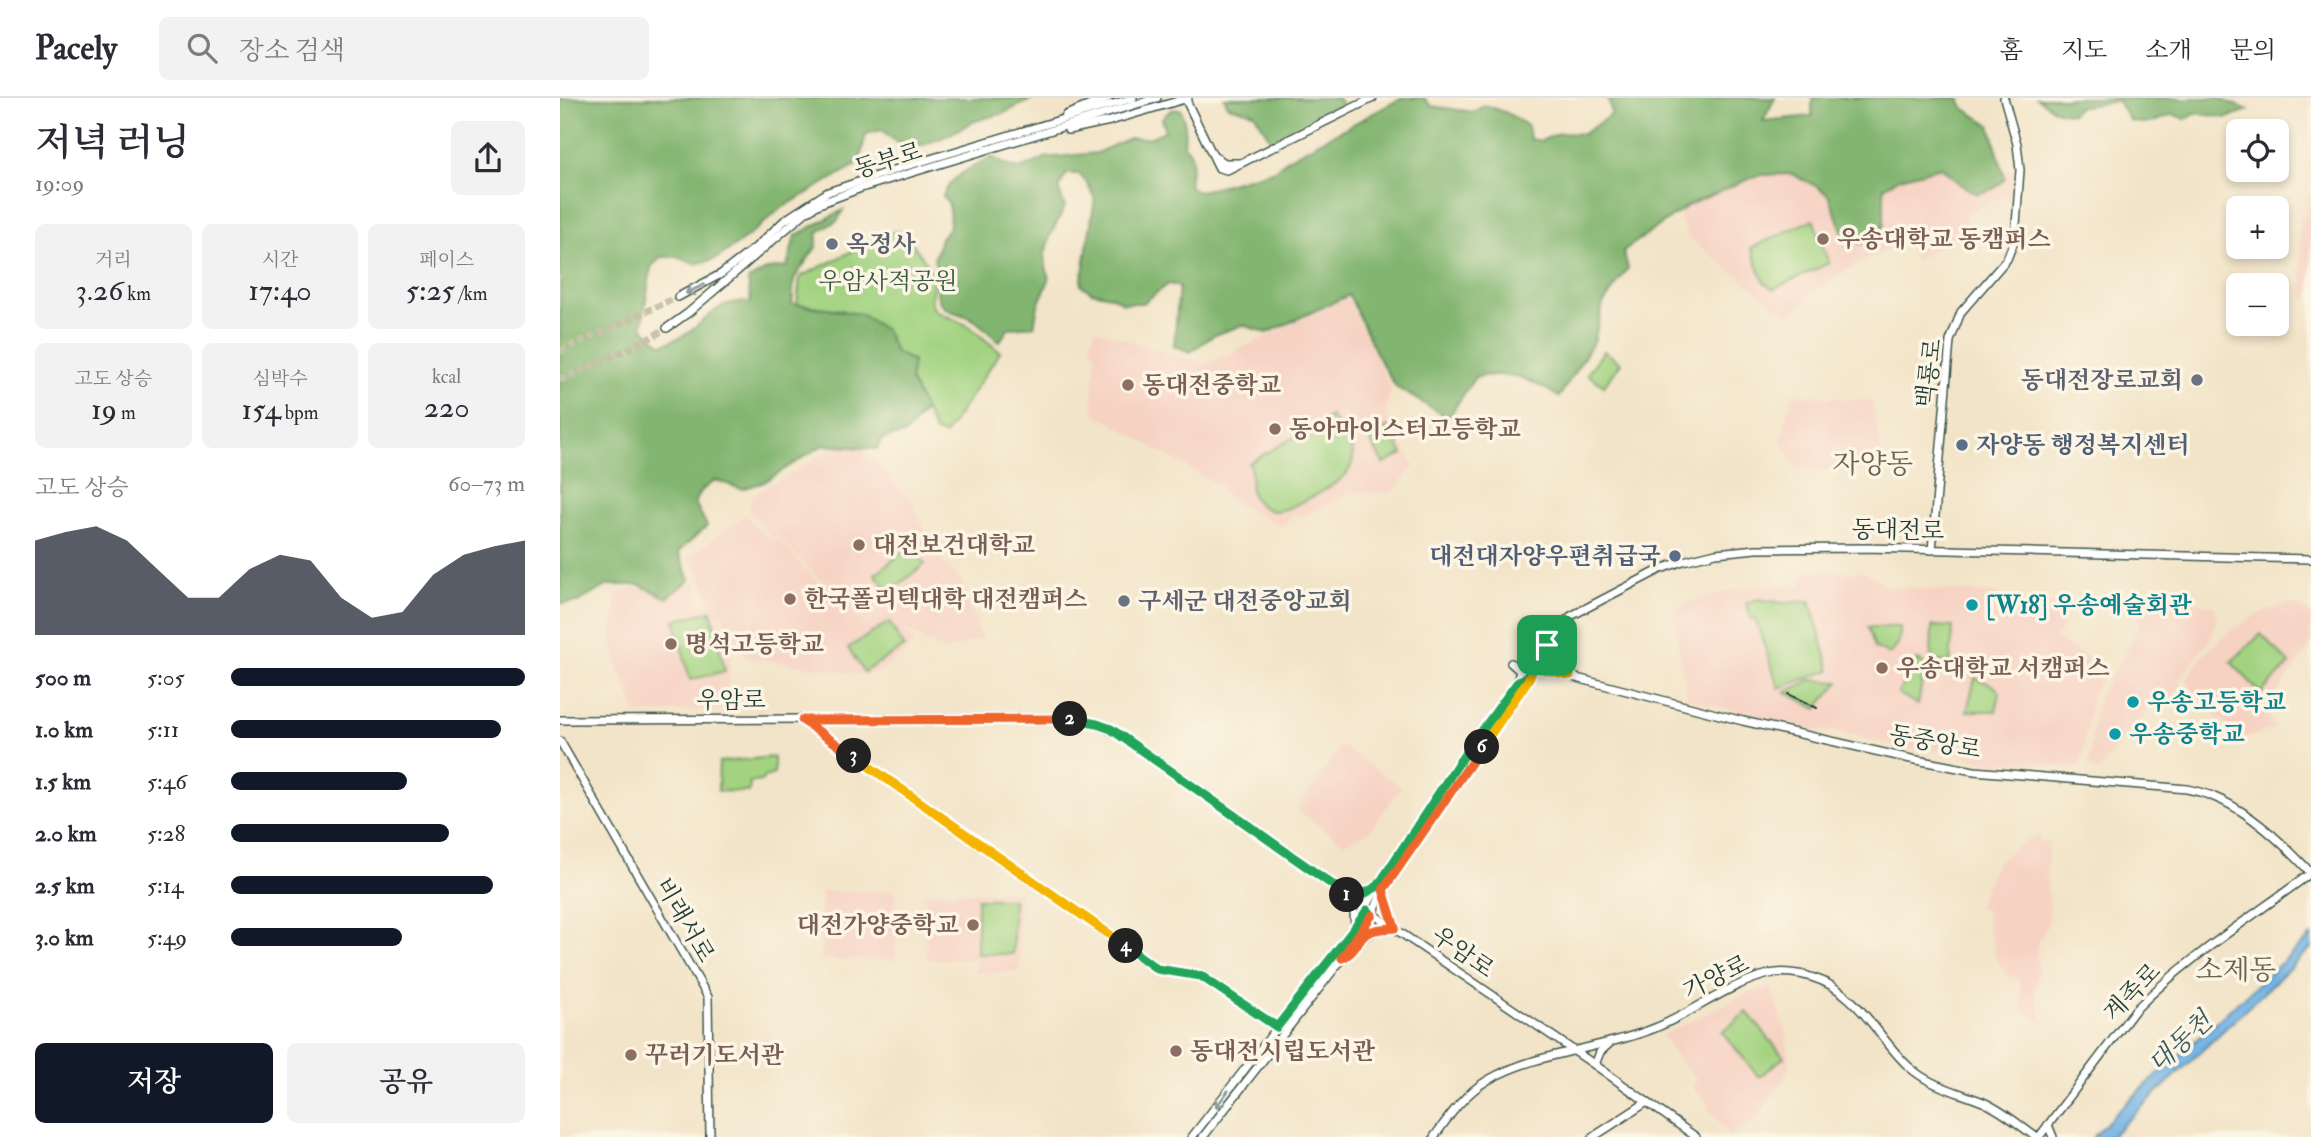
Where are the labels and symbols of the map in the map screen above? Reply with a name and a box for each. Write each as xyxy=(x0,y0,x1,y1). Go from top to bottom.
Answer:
street label: 동부로 xyxy=(850,135,926,185)
place label: 우송대학교 동캠퍼스 xyxy=(1837,224,2051,255)
place label: 옥정사 xyxy=(846,229,916,260)
marker: 우송대학교 동캠퍼스 xyxy=(1815,231,1831,247)
marker: 옥정사 xyxy=(824,236,840,252)
park label: 우암사적공원 xyxy=(818,266,958,297)
one-way arrow xyxy=(685,282,706,296)
street label: 백룡로 xyxy=(1910,337,1949,409)
place label: 동대전장로교회 xyxy=(2021,365,2183,396)
place label: 동대전중학교 xyxy=(1142,370,1281,401)
marker: 동대전장로교회 xyxy=(2189,372,2205,388)
marker: 동대전중학교 xyxy=(1120,377,1136,393)
place label: 동아마이스터고등학교 xyxy=(1289,414,1521,445)
marker: 동아마이스터고등학교 xyxy=(1267,421,1283,437)
place label: 자양동 행정복지센터 xyxy=(1976,430,2190,461)
marker: 자양동 행정복지센터 xyxy=(1954,437,1970,453)
district label: 자양동 xyxy=(1832,447,1914,482)
street label: 동대전로 xyxy=(1851,514,1945,547)
place label: 대전보건대학교 xyxy=(873,530,1035,561)
marker: 대전보건대학교 xyxy=(851,537,867,553)
place label: 대전대자양우편취급국 xyxy=(1429,541,1661,572)
marker: 대전대자양우편취급국 xyxy=(1667,548,1683,564)
place label: 한국폴리텍대학 대전캠퍼스 xyxy=(804,584,1087,615)
place label: 구세군 대전중앙교회 xyxy=(1138,586,1352,617)
place label: [W18] 우송예술회관 xyxy=(1986,590,2192,621)
marker: 한국폴리텍대학 대전캠퍼스 xyxy=(782,591,798,607)
marker: 구세군 대전중앙교회 xyxy=(1116,593,1132,609)
marker: [W18] 우송예술회관 xyxy=(1964,597,1980,613)
pin xyxy=(1517,615,1577,675)
place label: 명석고등학교 xyxy=(685,629,824,660)
marker: 명석고등학교 xyxy=(663,636,679,652)
place label: 우송대학교 서캠퍼스 xyxy=(1896,653,2110,684)
marker: 우송대학교 서캠퍼스 xyxy=(1874,660,1890,676)
street label: 우암로 xyxy=(696,685,766,716)
place label: 우송고등학교 xyxy=(2147,687,2286,718)
marker: 우송고등학교 xyxy=(2125,694,2141,710)
pin: 2 xyxy=(1052,702,1088,736)
street label: 동중앙로 xyxy=(1887,719,1983,766)
place label: 우송중학교 xyxy=(2129,719,2245,750)
marker: 우송중학교 xyxy=(2107,726,2123,742)
pin: 6 xyxy=(1464,730,1500,764)
pin: 3 xyxy=(836,738,872,774)
street label: 비래서로 xyxy=(648,872,721,968)
pin: 1 xyxy=(1330,878,1364,912)
place label: 대전가양중학교 xyxy=(797,910,959,941)
marker: 대전가양중학교 xyxy=(965,917,981,933)
street label: 우암로 xyxy=(1425,920,1500,985)
pin: 4 xyxy=(1108,928,1144,964)
street label: 가양로 xyxy=(1678,948,1754,1007)
district label: 소제동 xyxy=(2195,953,2277,988)
street label: 계족로 xyxy=(2097,957,2168,1028)
water label: 대동천 xyxy=(2142,1004,2221,1080)
place label: 동대전시립도서관 xyxy=(1190,1036,1375,1067)
place label: 꾸러기도서관 xyxy=(645,1040,784,1071)
marker: 동대전시립도서관 xyxy=(1168,1043,1184,1059)
marker: 꾸러기도서관 xyxy=(623,1047,639,1063)
one-way arrow xyxy=(1214,1089,1229,1108)

